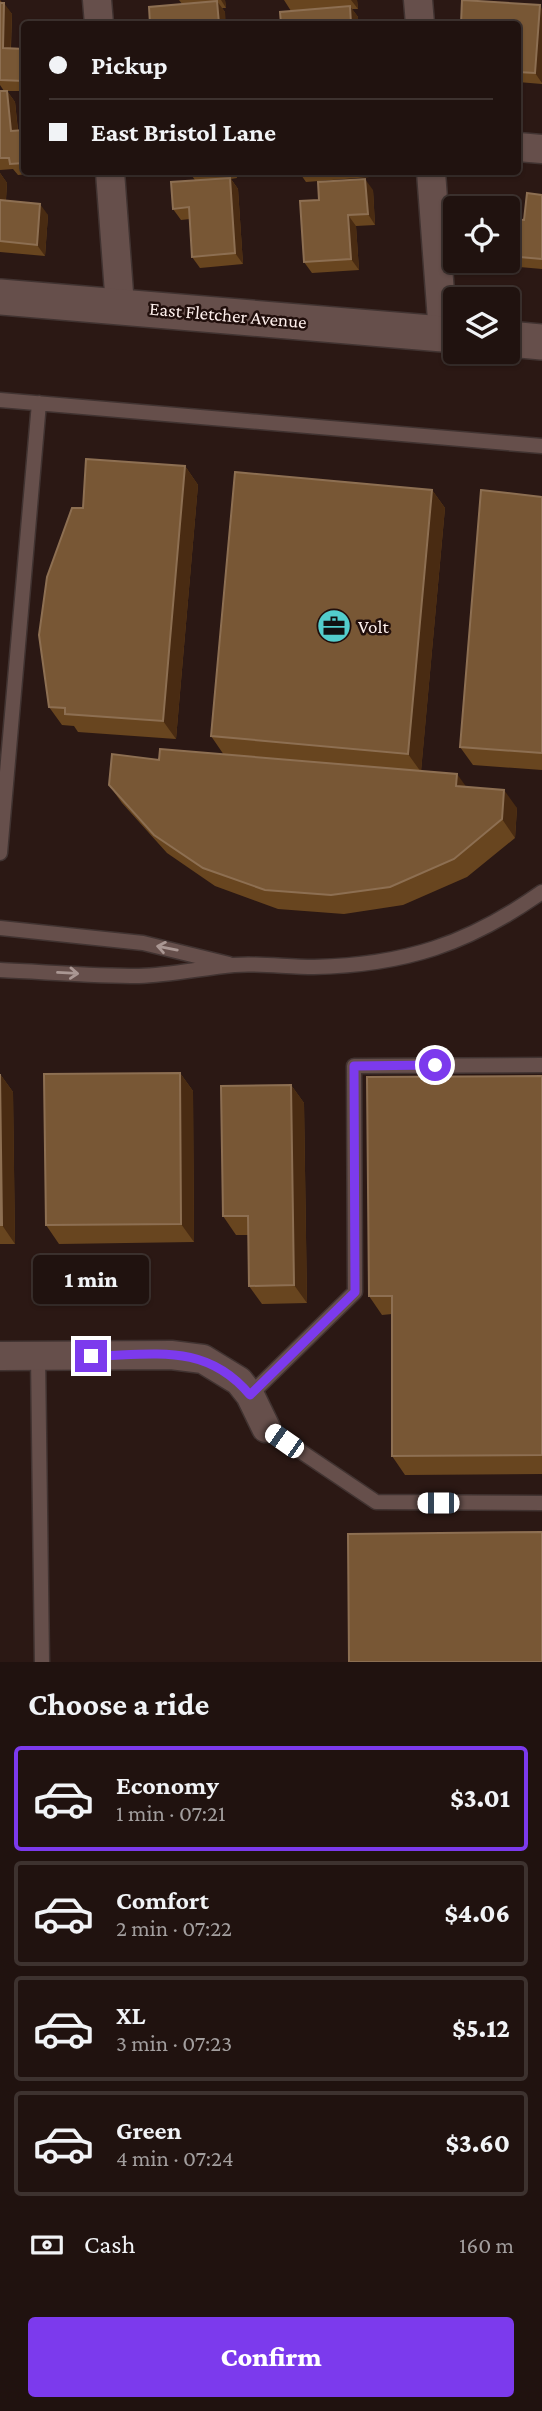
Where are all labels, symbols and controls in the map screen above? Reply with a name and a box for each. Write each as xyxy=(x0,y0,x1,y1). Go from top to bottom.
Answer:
text: Pickup xyxy=(91,51,168,80)
text: East Bristol Lane xyxy=(91,118,276,147)
map controls xyxy=(443,196,520,364)
button: locate xyxy=(443,196,520,273)
button: layers xyxy=(443,287,520,364)
street label: East Fletcher Avenue xyxy=(148,298,308,332)
office icon: Volt xyxy=(315,607,353,645)
place label: Volt xyxy=(358,616,389,637)
one-way arrow xyxy=(157,941,179,954)
one-way arrow xyxy=(56,966,79,979)
route start xyxy=(419,1049,451,1081)
callout: 1 min xyxy=(33,1254,149,1304)
text: 1 min xyxy=(64,1266,118,1292)
route end xyxy=(75,1340,107,1372)
car xyxy=(261,1420,308,1462)
car xyxy=(418,1493,460,1514)
text: Choose a ride xyxy=(28,1686,209,1722)
icon: car xyxy=(32,1767,95,1830)
text: Economy xyxy=(116,1771,219,1800)
text: $3.01 xyxy=(450,1784,510,1813)
text: 1 min · 07:21 xyxy=(116,1800,226,1826)
icon: car xyxy=(32,1882,95,1945)
text: Comfort xyxy=(116,1886,209,1915)
text: $4.06 xyxy=(444,1899,510,1928)
text: 2 min · 07:22 xyxy=(116,1915,232,1941)
icon: car xyxy=(32,1997,95,2060)
text: XL xyxy=(116,2001,145,2030)
text: $5.12 xyxy=(452,2014,510,2043)
text: 3 min · 07:23 xyxy=(116,2030,232,2056)
icon: car xyxy=(32,2112,95,2175)
text: Green xyxy=(116,2116,182,2145)
text: $3.60 xyxy=(446,2129,510,2158)
text: 4 min · 07:24 xyxy=(116,2145,234,2171)
icon: cash xyxy=(28,2226,66,2264)
text: Cash xyxy=(84,2230,135,2259)
text: 160 m xyxy=(459,2232,514,2258)
button: Confirm xyxy=(28,2317,514,2397)

